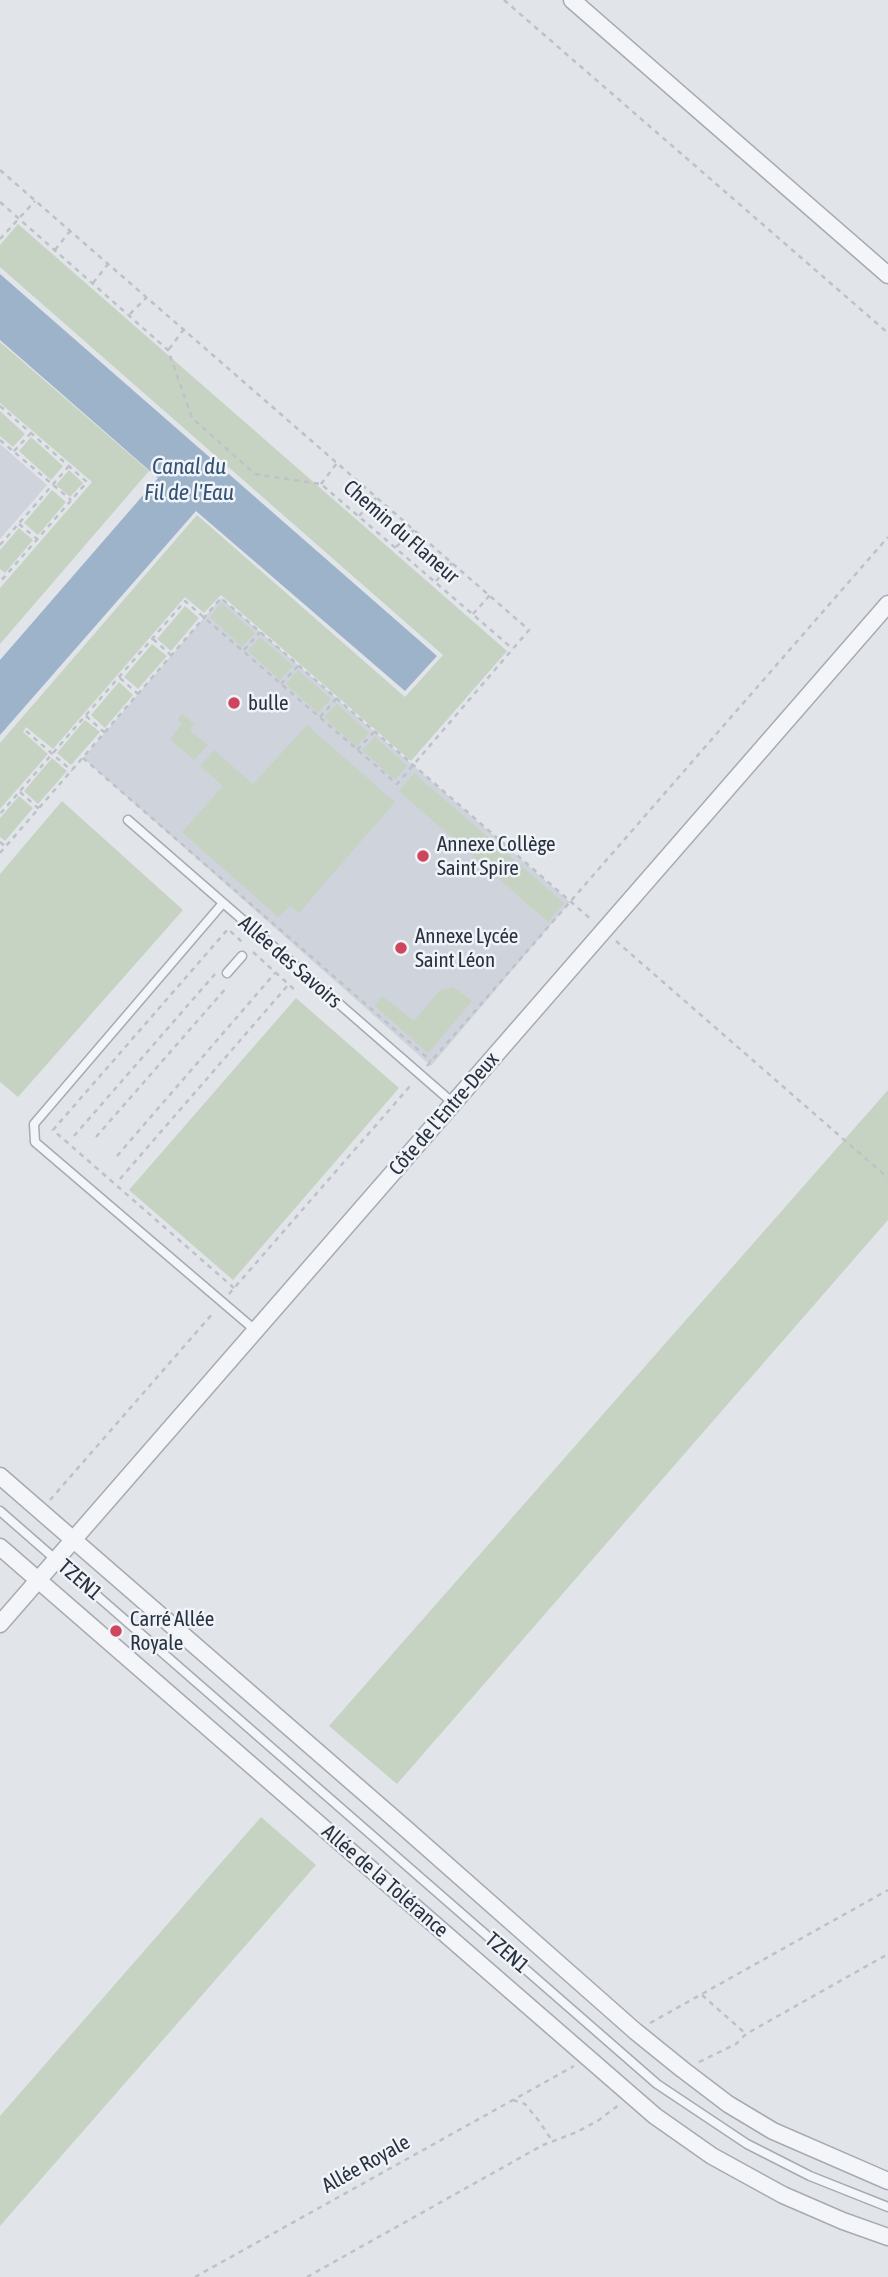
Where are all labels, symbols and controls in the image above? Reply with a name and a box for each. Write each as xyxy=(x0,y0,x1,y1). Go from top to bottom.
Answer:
water label: Canal du Fil de l'Eau xyxy=(144,453,234,507)
street label: Chemin du Flaneur xyxy=(338,475,464,589)
place label: bulle xyxy=(248,690,289,716)
marker: bulle xyxy=(226,695,242,711)
place label: Annexe Collège Saint Spire xyxy=(437,831,556,881)
marker: Annexe Collège Saint Spire xyxy=(415,848,431,864)
street label: Allée des Savoirs xyxy=(233,910,347,1014)
place label: Annexe Lycée Saint Léon xyxy=(415,923,518,973)
marker: Annexe Lycée Saint Léon xyxy=(393,940,409,956)
street label: Côte de l'Entre-Deux xyxy=(384,1047,504,1181)
street label: TZEN1 xyxy=(53,1554,107,1606)
place label: Carré Allée Royale xyxy=(130,1606,214,1656)
marker: Carré Allée Royale xyxy=(108,1623,124,1639)
street label: Allée de la Tolérance xyxy=(317,1819,453,1943)
street label: TZEN1 xyxy=(480,1927,534,1979)
street label: Allée Royale xyxy=(318,2130,414,2198)

